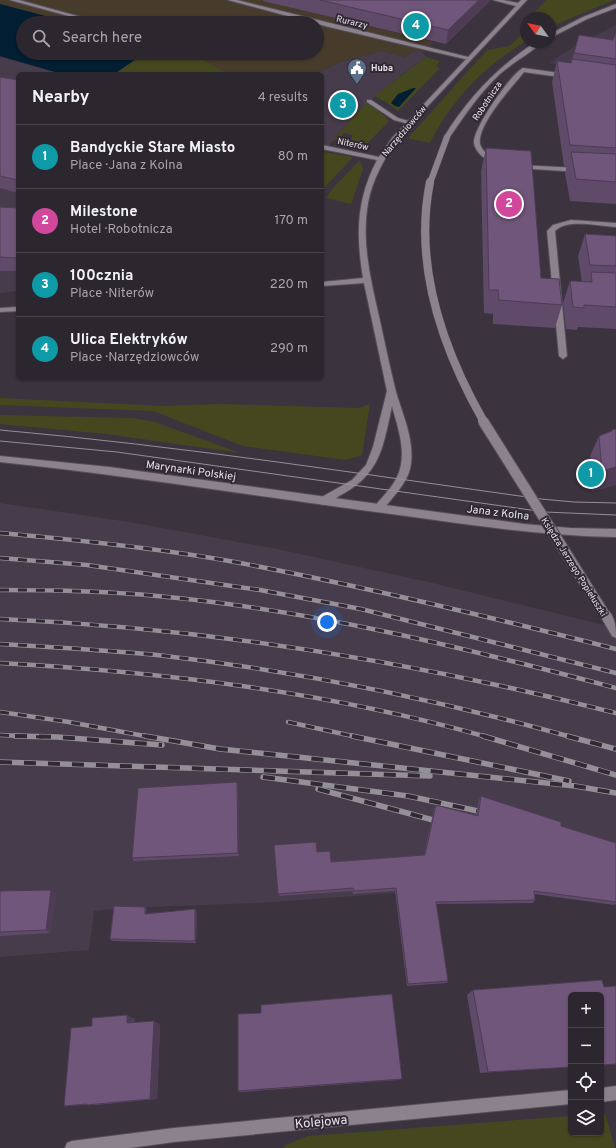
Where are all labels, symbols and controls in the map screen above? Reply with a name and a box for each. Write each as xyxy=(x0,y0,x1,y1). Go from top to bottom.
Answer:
pin: 4 xyxy=(403,11,429,41)
north arrow xyxy=(520,12,556,48)
street label: Rurarzy xyxy=(335,14,369,31)
search box xyxy=(16,16,324,60)
icon: search xyxy=(30,27,52,49)
text: Search here xyxy=(62,29,142,48)
public building icon: Huba xyxy=(346,57,368,85)
place label: Huba xyxy=(371,63,393,74)
street label: Robotnicza xyxy=(470,79,505,123)
text: Nearby xyxy=(32,87,89,109)
text: 4 results xyxy=(258,90,308,106)
pin: 3 xyxy=(330,90,356,120)
street label: Narzędziowców xyxy=(380,103,429,159)
street label: Niterów xyxy=(336,136,370,153)
text: Bandyckie Stare Miasto xyxy=(70,139,235,158)
text: 1 xyxy=(42,149,48,165)
text: 80 m xyxy=(278,149,308,165)
text: Place · Jana z Kolna xyxy=(70,158,182,174)
pin: 2 xyxy=(496,189,522,219)
text: Milestone xyxy=(70,203,138,222)
text: 2 xyxy=(41,213,49,229)
text: 170 m xyxy=(274,213,308,229)
text: Hotel · Robotnicza xyxy=(70,222,173,238)
text: 100cznia xyxy=(70,267,133,286)
text: 3 xyxy=(41,277,49,293)
text: 220 m xyxy=(270,277,308,293)
text: Place · Niterów xyxy=(70,286,154,302)
text: Ulica Elektryków xyxy=(70,331,188,350)
text: 4 xyxy=(41,341,49,357)
text: 290 m xyxy=(270,341,308,357)
text: Place · Narzędziowców xyxy=(70,350,199,366)
street label: Marynarki Polskiej xyxy=(145,458,237,484)
pin: 1 xyxy=(578,459,604,489)
street label: Jana z Kolna xyxy=(466,502,530,524)
street label: Księdza Jerzego Popiełuszki xyxy=(539,516,609,619)
your location xyxy=(317,612,337,632)
map controls xyxy=(568,992,604,1136)
button: + xyxy=(568,992,604,1028)
button: − xyxy=(568,1028,604,1064)
button: locate xyxy=(568,1064,604,1100)
button: layers xyxy=(568,1100,604,1136)
street label: Kolejowa xyxy=(294,1113,348,1133)

